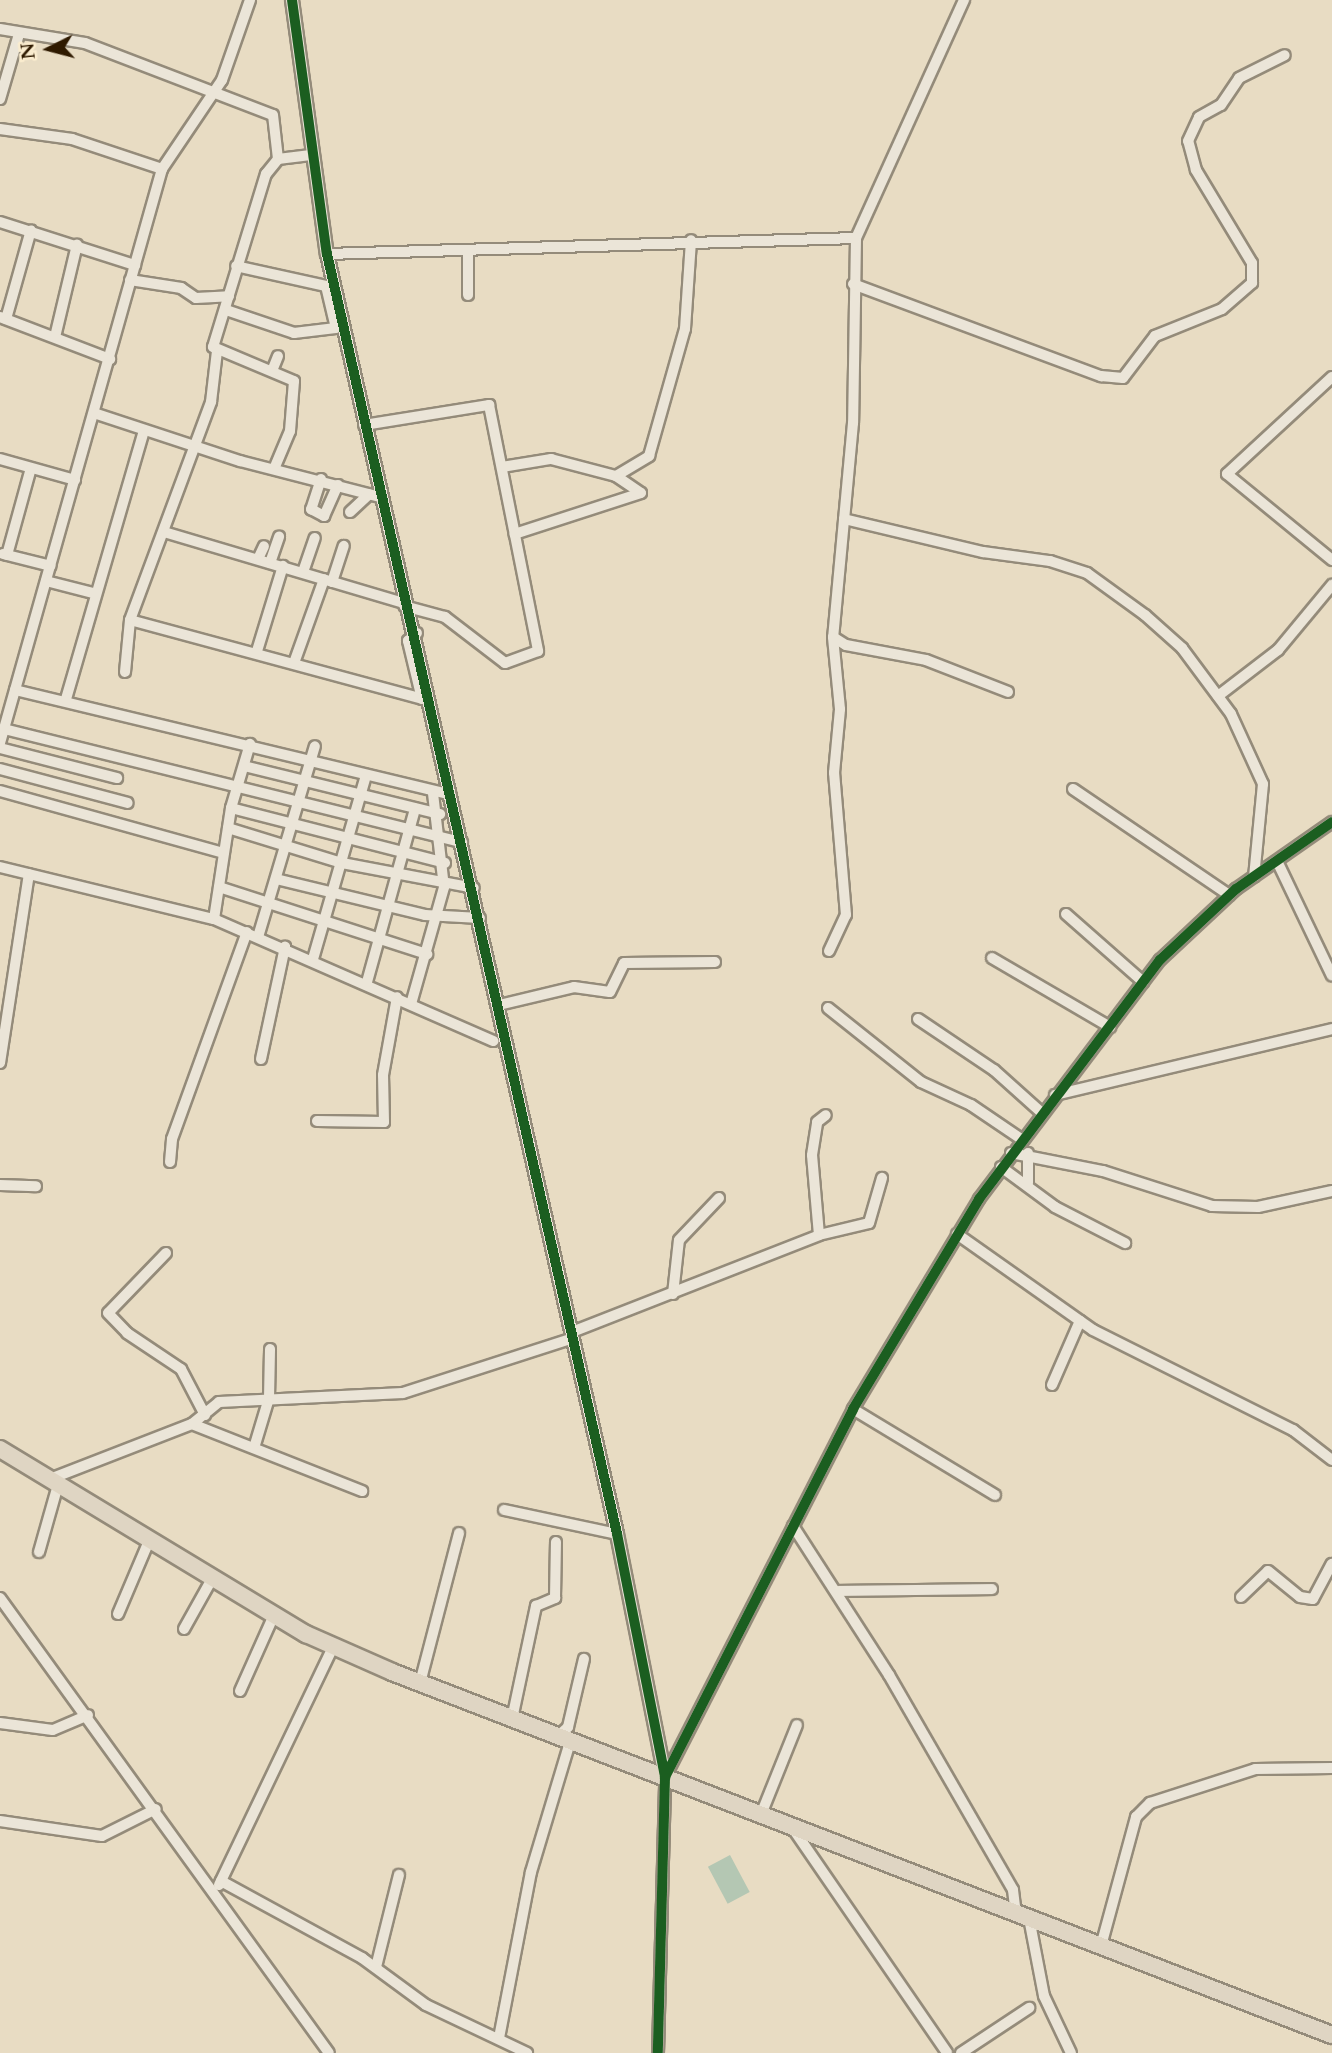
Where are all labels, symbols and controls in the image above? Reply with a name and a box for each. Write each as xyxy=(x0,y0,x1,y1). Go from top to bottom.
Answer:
north arrow xyxy=(14,14,84,84)
text: N xyxy=(14,42,42,61)

